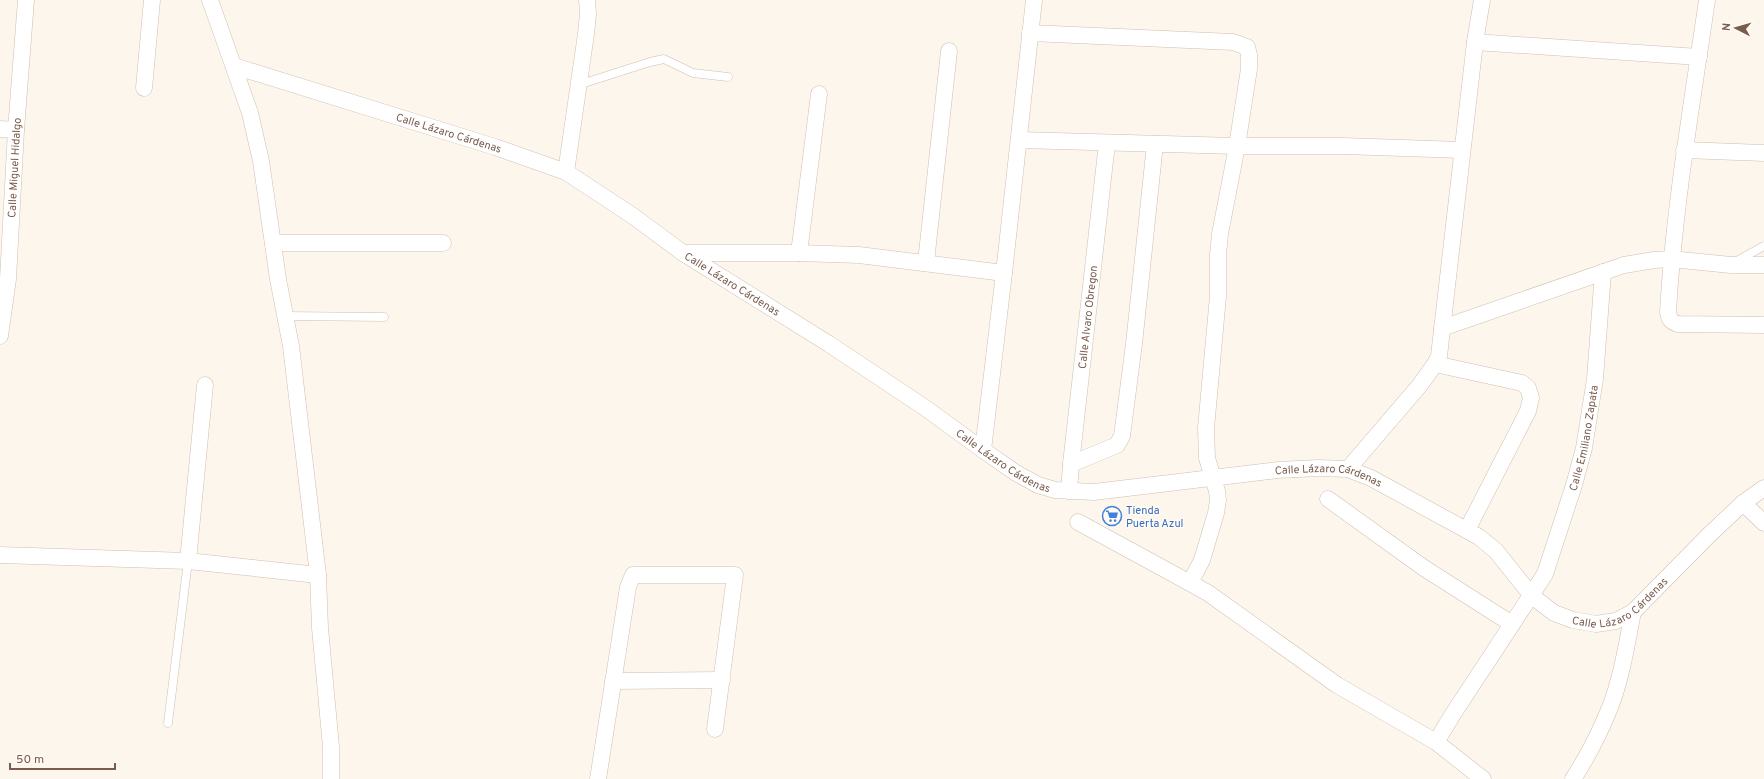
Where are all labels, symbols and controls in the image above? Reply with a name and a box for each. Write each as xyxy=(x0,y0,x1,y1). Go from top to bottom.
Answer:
north arrow xyxy=(1716,8,1756,48)
text: N xyxy=(1720,22,1734,32)
street label: Calle Lázaro Cárdenas xyxy=(394,111,503,157)
street label: Calle Miguel Hidalgo xyxy=(5,117,25,218)
street label: Calle Lázaro Cárdenas xyxy=(681,250,782,320)
street label: Calle Alvaro Obregon xyxy=(1076,265,1101,370)
street label: Calle Emiliano Zapata xyxy=(1567,384,1602,493)
street label: Calle Lázaro Cárdenas xyxy=(953,426,1052,496)
street label: Calle Lázaro Cárdenas xyxy=(1274,462,1384,491)
place label: Tienda Puerta Azul xyxy=(1126,504,1183,531)
supermarket icon: Tienda Puerta Azul xyxy=(1101,505,1123,527)
street label: Calle Lázaro Cárdenas xyxy=(1571,575,1671,632)
scale bar xyxy=(10,745,115,771)
text: 50 m xyxy=(16,752,44,768)

